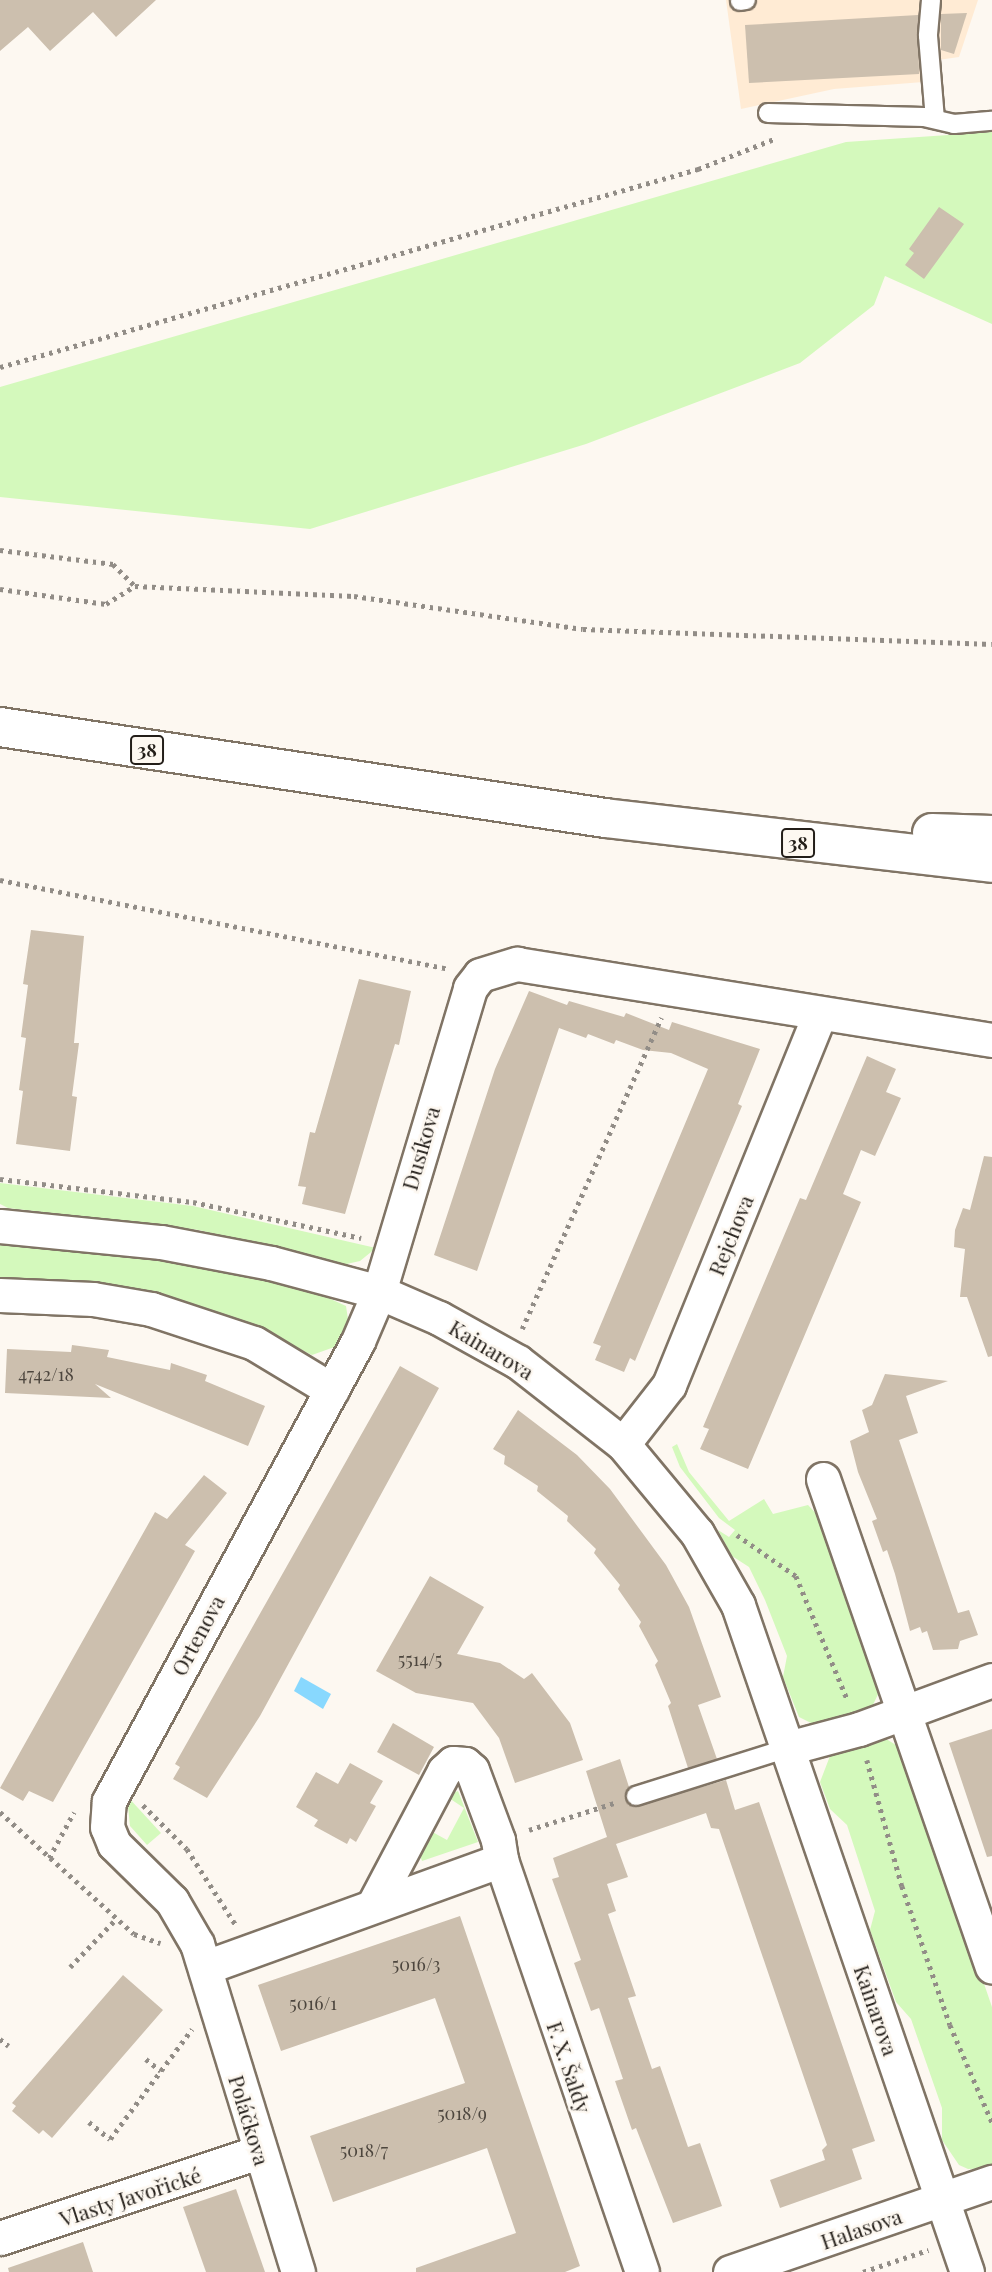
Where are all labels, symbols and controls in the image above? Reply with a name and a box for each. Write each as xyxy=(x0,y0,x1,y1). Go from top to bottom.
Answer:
road number: 38 xyxy=(130,734,164,765)
road number: 38 xyxy=(780,828,816,858)
street label: Dusíkova xyxy=(396,1103,444,1193)
street label: Rejchova xyxy=(703,1191,757,1279)
street label: Kainarova xyxy=(445,1314,539,1384)
house number: 4742/18 xyxy=(18,1363,74,1385)
street label: Ortenova xyxy=(165,1590,229,1680)
house number: 5514/5 xyxy=(398,1648,442,1670)
house number: 5016/3 xyxy=(392,1953,440,1975)
street label: Kainarova xyxy=(850,1961,904,2059)
house number: 5016/1 xyxy=(289,1992,337,2014)
street label: F. X. Šaldy xyxy=(543,2018,597,2116)
street label: Poláčkova xyxy=(224,2072,276,2168)
house number: 5018/9 xyxy=(437,2102,487,2124)
house number: 5018/7 xyxy=(340,2139,388,2161)
street label: Vlasty Javořické xyxy=(56,2161,204,2231)
street label: Halasova xyxy=(817,2202,905,2254)

